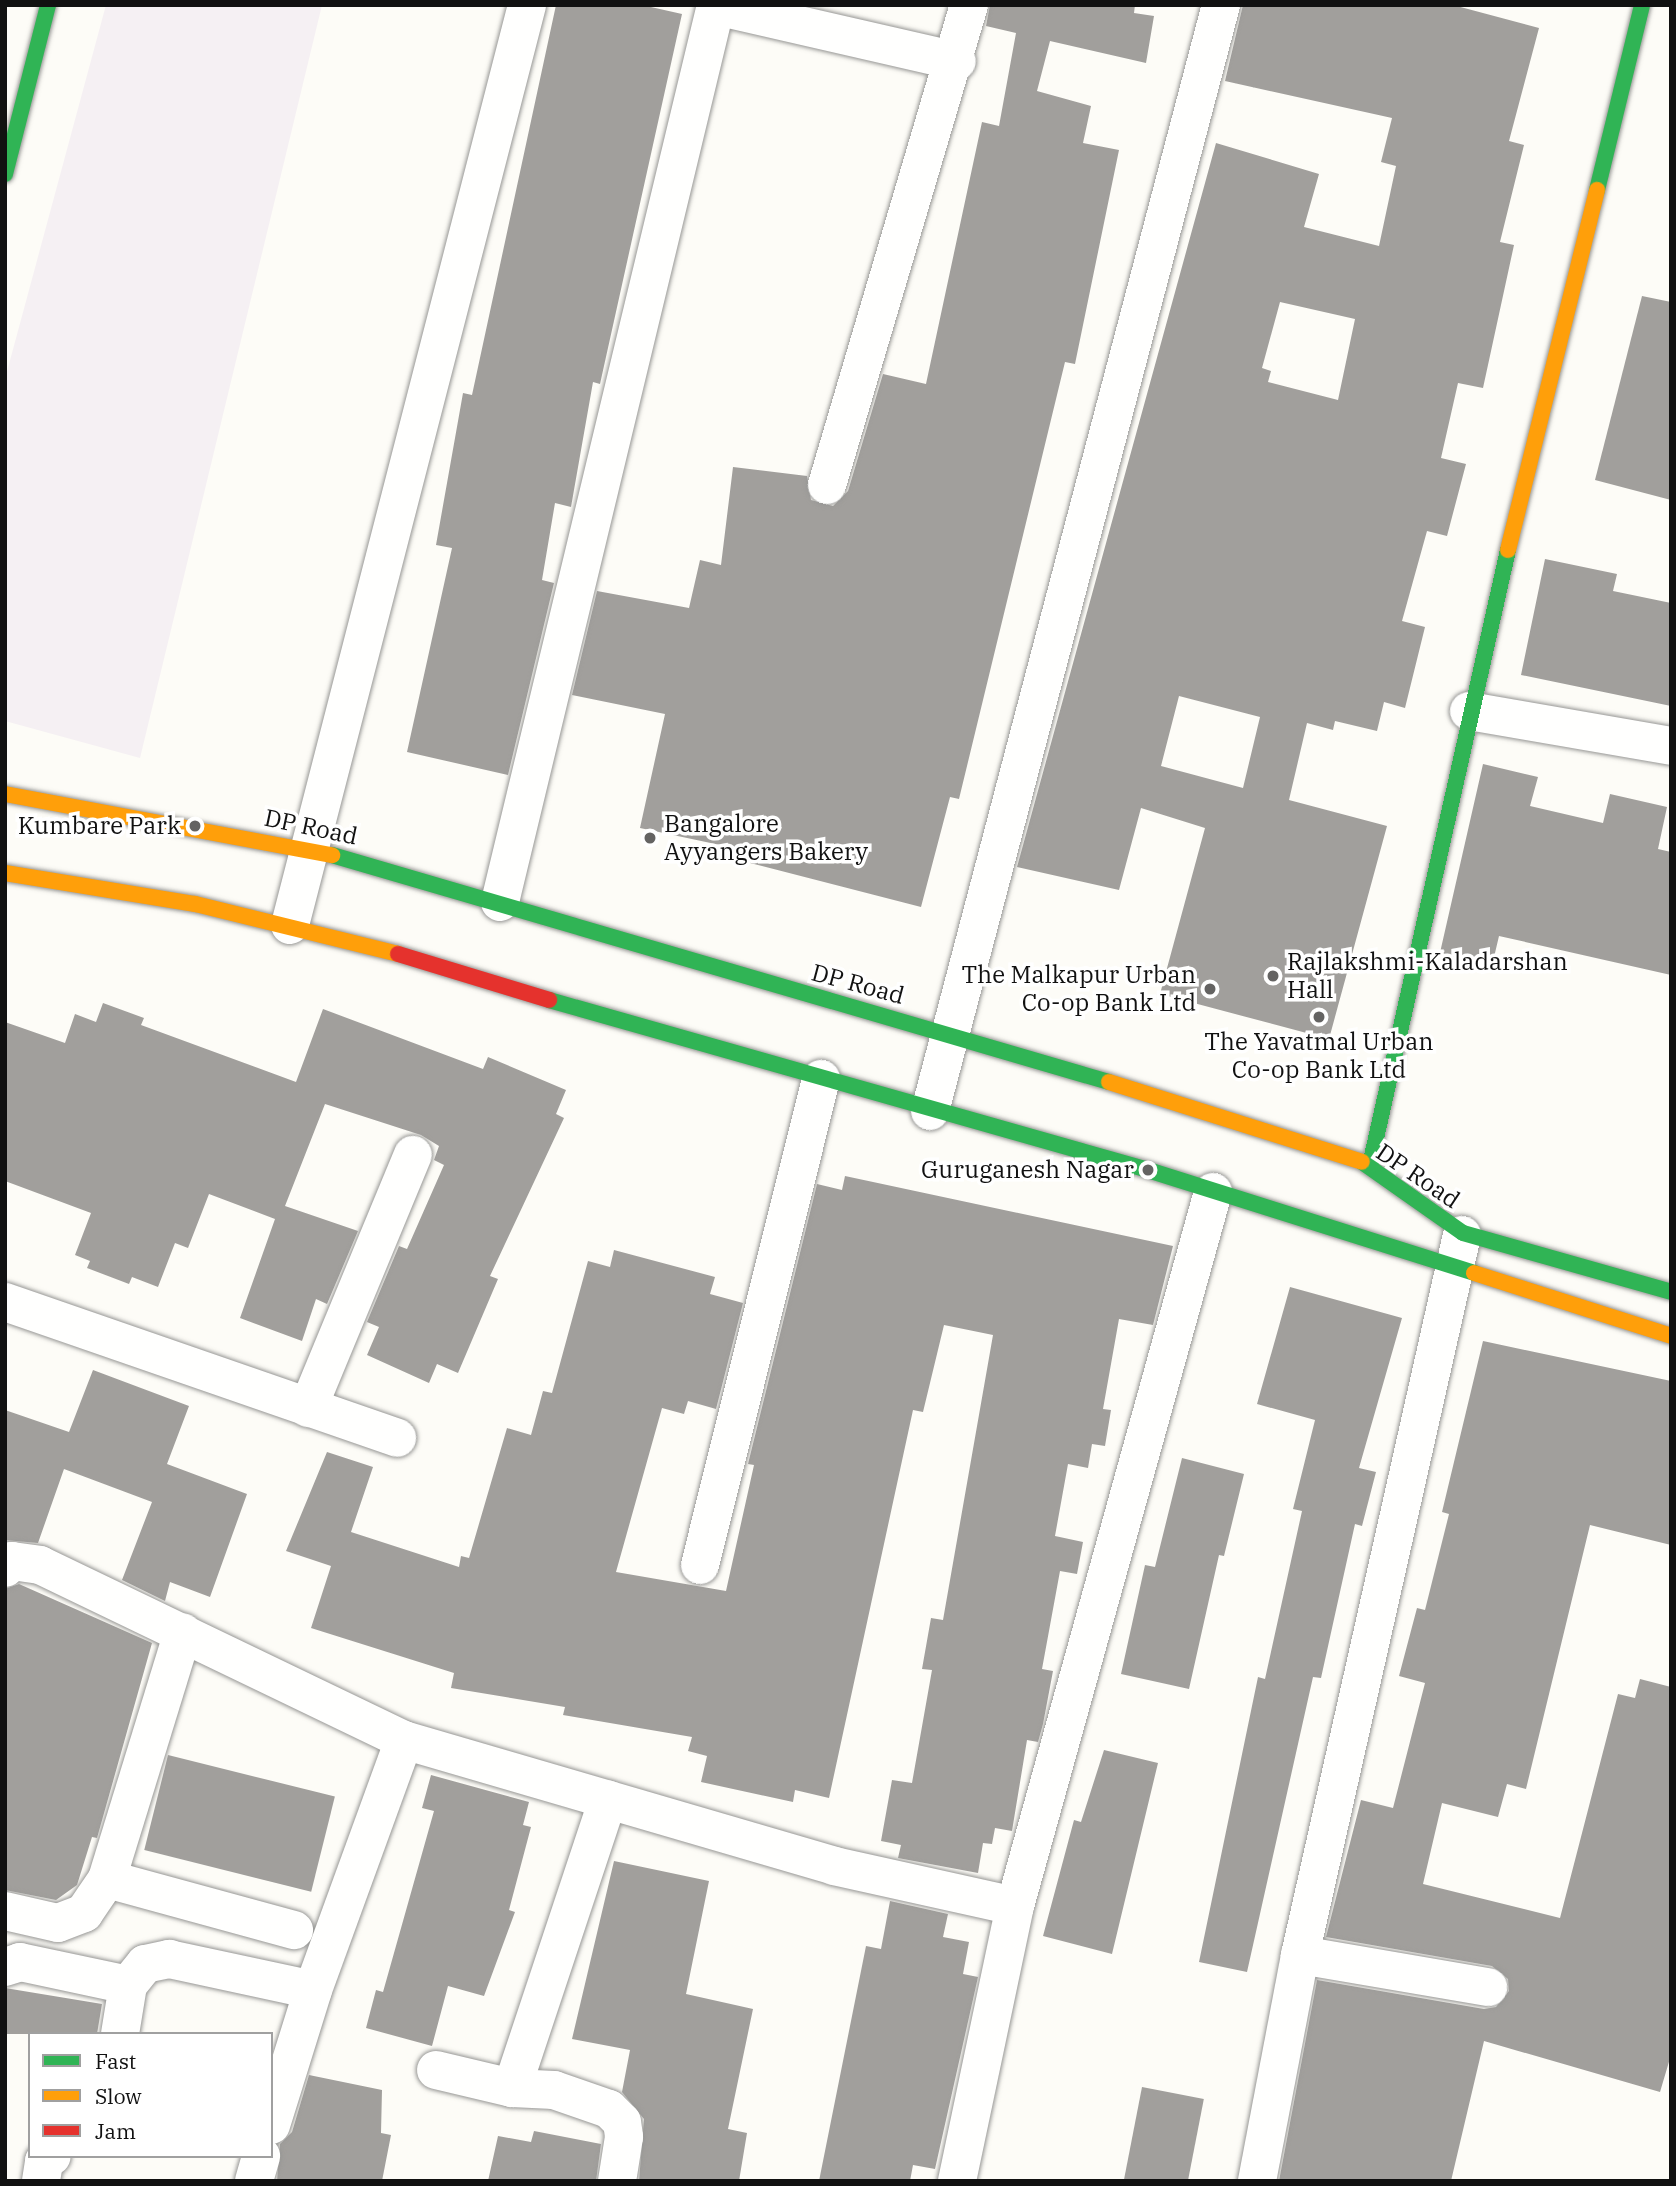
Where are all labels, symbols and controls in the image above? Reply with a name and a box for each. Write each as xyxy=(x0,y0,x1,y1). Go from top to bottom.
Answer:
street label: DP Road xyxy=(262,803,360,851)
place label: Bangalore Ayyangers Bakery xyxy=(664,810,868,866)
place label: Kumbare Park xyxy=(18,812,181,840)
marker: Kumbare Park xyxy=(187,818,203,834)
marker: Bangalore Ayyangers Bakery xyxy=(642,830,658,846)
place label: Rajlakshmi-Kaladarshan Hall xyxy=(1287,948,1568,1004)
street label: DP Road xyxy=(809,958,907,1010)
place label: The Malkapur Urban Co-op Bank Ltd xyxy=(962,961,1196,1017)
marker: Rajlakshmi-Kaladarshan Hall xyxy=(1265,968,1281,984)
marker: The Malkapur Urban Co-op Bank Ltd xyxy=(1202,981,1218,997)
marker: The Yavatmal Urban Co-op Bank Ltd xyxy=(1311,1009,1327,1025)
place label: The Yavatmal Urban Co-op Bank Ltd xyxy=(1204,1028,1434,1084)
street label: DP Road xyxy=(1371,1138,1465,1214)
place label: Guruganesh Nagar xyxy=(921,1156,1134,1184)
marker: Guruganesh Nagar xyxy=(1140,1162,1156,1178)
legend xyxy=(28,2032,273,2158)
text: Fast xyxy=(95,2047,136,2075)
text: Slow xyxy=(95,2082,142,2110)
text: Jam xyxy=(95,2117,136,2145)

